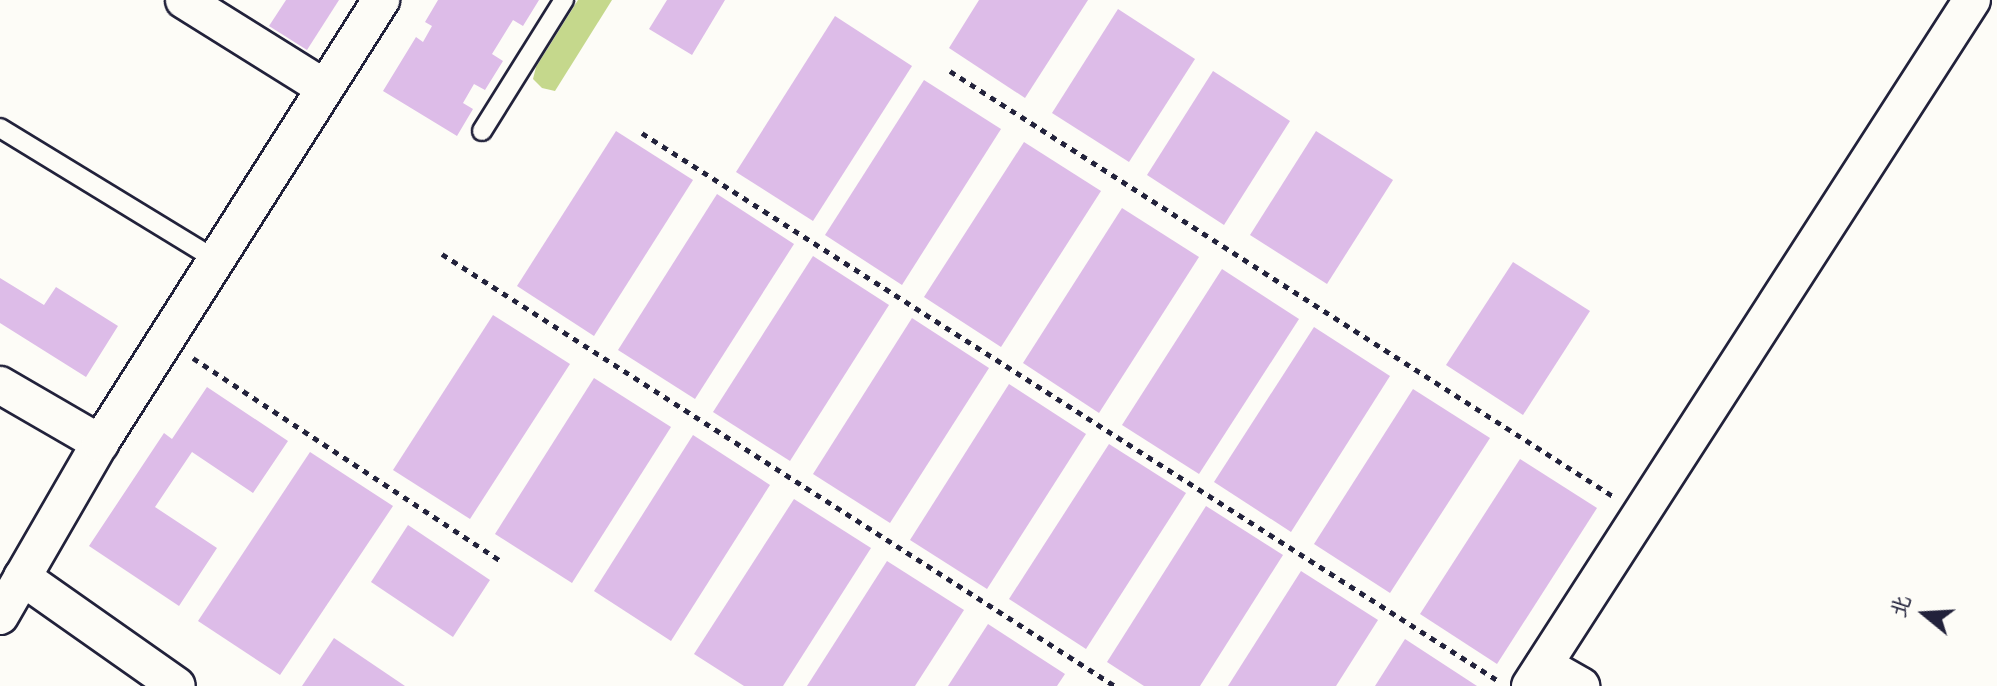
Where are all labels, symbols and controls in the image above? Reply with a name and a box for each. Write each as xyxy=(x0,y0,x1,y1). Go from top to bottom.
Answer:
north arrow xyxy=(1885,574,1965,654)
text: 北 xyxy=(1882,591,1922,622)

